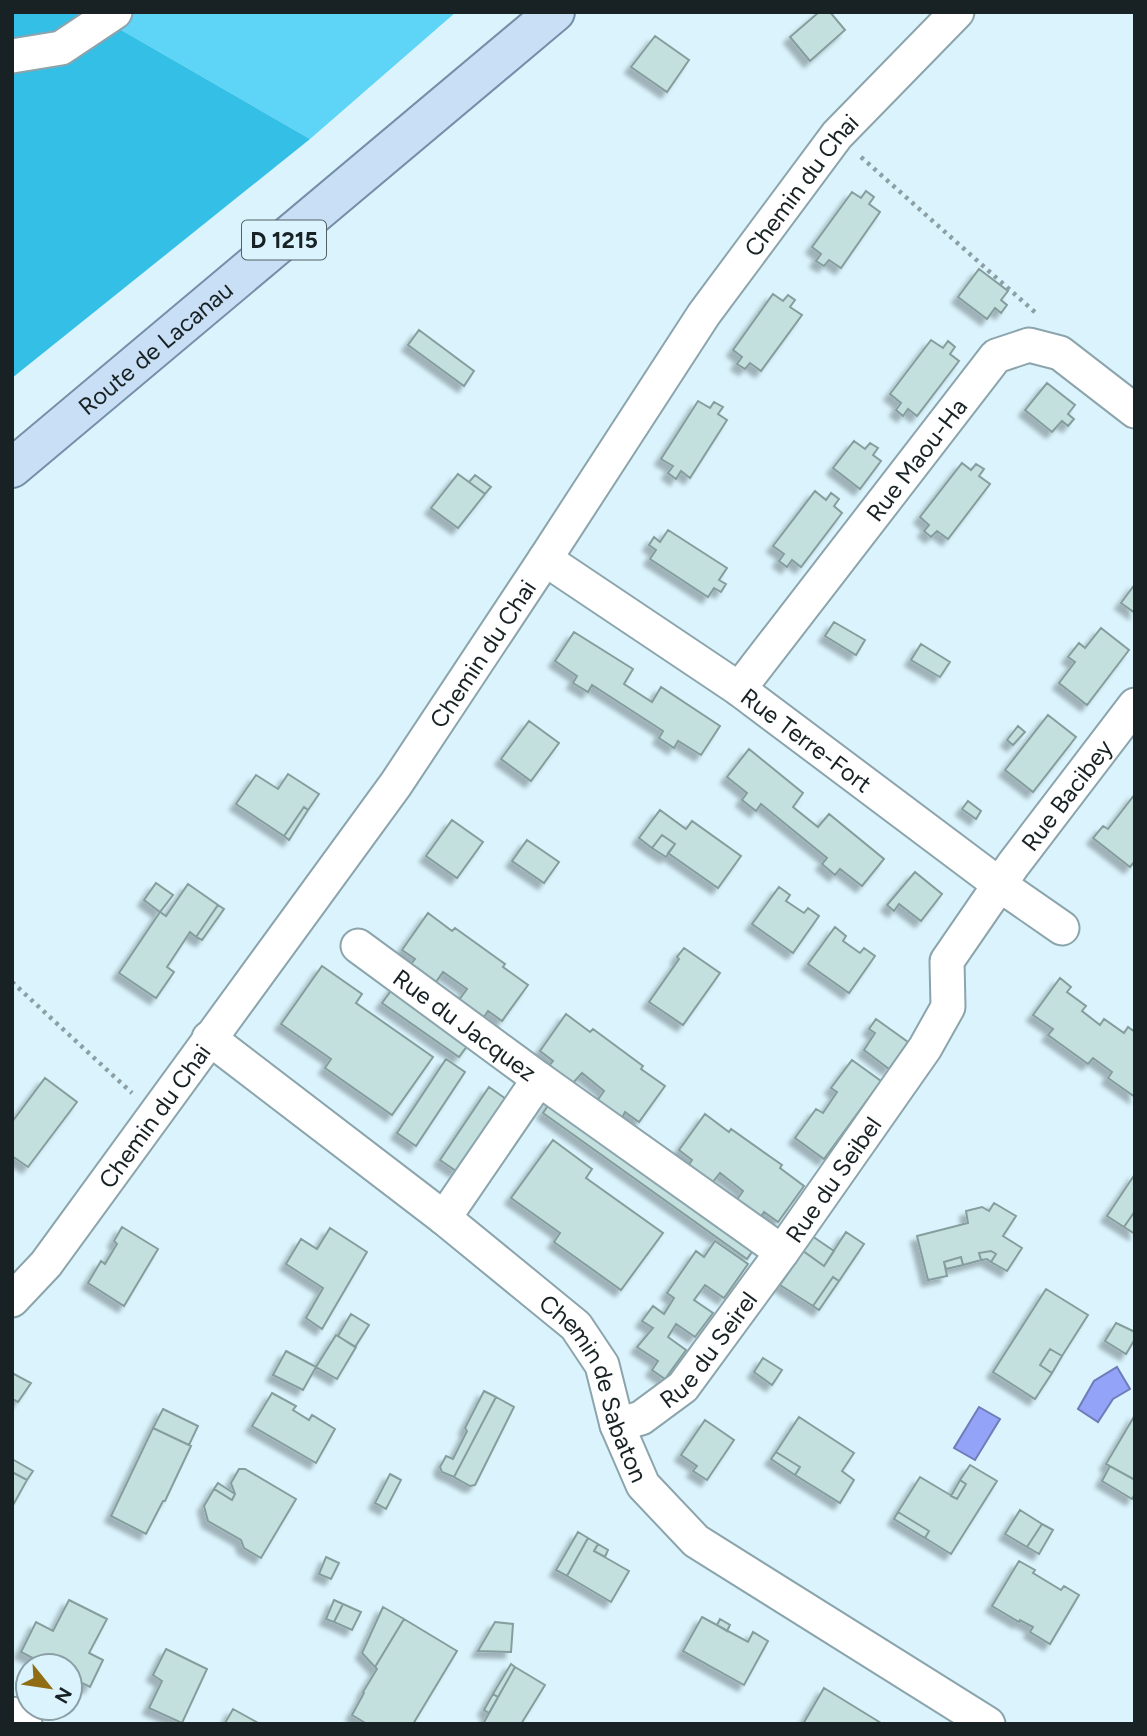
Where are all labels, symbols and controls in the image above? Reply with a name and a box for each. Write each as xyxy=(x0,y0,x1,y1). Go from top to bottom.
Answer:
street label: Chemin du Chai xyxy=(738,108,864,262)
road number: D 1215 xyxy=(242,220,326,260)
street label: Route de Lacanau xyxy=(72,275,238,421)
street label: Rue Maou-Ha xyxy=(860,392,973,527)
street label: Chemin du Chai xyxy=(423,574,542,733)
street label: Rue Terre-Fort xyxy=(736,681,878,798)
street label: Rue Bacibey xyxy=(1015,733,1118,856)
street label: Rue du Jacquez xyxy=(388,963,543,1087)
street label: Chemin du Chai xyxy=(92,1038,216,1193)
street label: Rue du Seibel xyxy=(779,1111,887,1248)
street label: Rue du Seirel xyxy=(654,1286,763,1414)
street label: Chemin de Sabaton xyxy=(534,1288,654,1486)
north arrow xyxy=(14,1652,84,1722)
text: N xyxy=(50,1683,77,1707)

